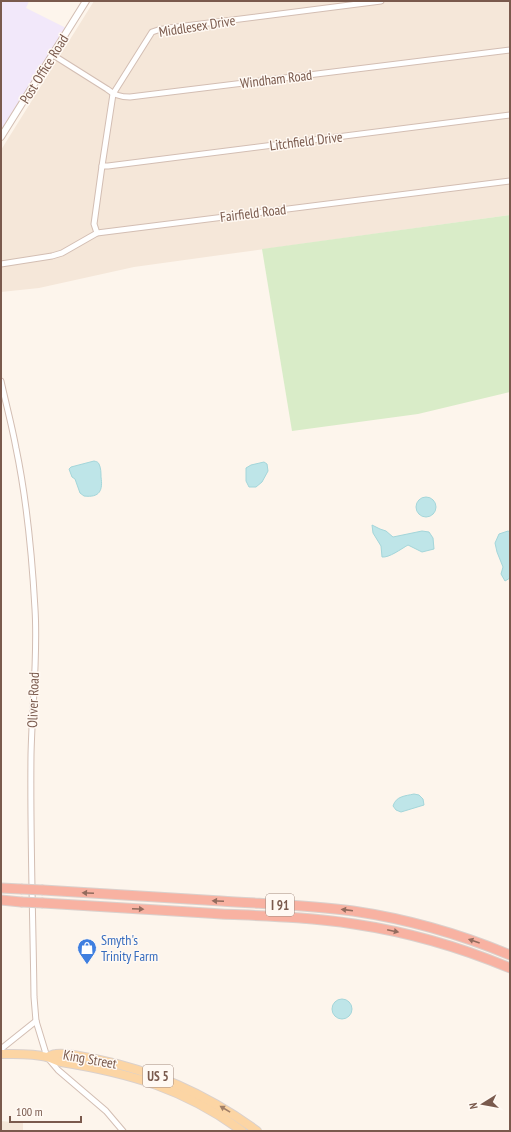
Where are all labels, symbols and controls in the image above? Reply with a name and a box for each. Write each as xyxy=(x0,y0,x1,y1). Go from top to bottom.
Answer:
street label: Middlesex Drive xyxy=(157,11,237,41)
street label: Post Office Road xyxy=(16,31,72,107)
street label: Windham Road xyxy=(239,66,313,92)
street label: Litchfield Drive xyxy=(268,128,344,154)
street label: Fairfield Road xyxy=(219,200,287,226)
street label: Oliver Road xyxy=(23,672,43,728)
one-way arrow xyxy=(81,890,94,896)
road number: I 91 xyxy=(266,894,294,916)
one-way arrow xyxy=(212,897,224,904)
one-way arrow xyxy=(132,905,144,912)
one-way arrow xyxy=(341,907,354,914)
one-way arrow xyxy=(387,928,399,934)
place label: Smyth's Trinity Farm xyxy=(101,931,158,965)
shop icon: Smyth's Trinity Farm xyxy=(76,937,98,965)
one-way arrow xyxy=(467,938,479,944)
street label: King Street xyxy=(62,1045,118,1073)
road number: US 5 xyxy=(143,1065,173,1087)
north arrow xyxy=(463,1084,503,1124)
scale bar xyxy=(10,1098,81,1124)
text: N xyxy=(466,1102,481,1110)
text: 100 m xyxy=(16,1104,43,1119)
one-way arrow xyxy=(219,1105,231,1112)

